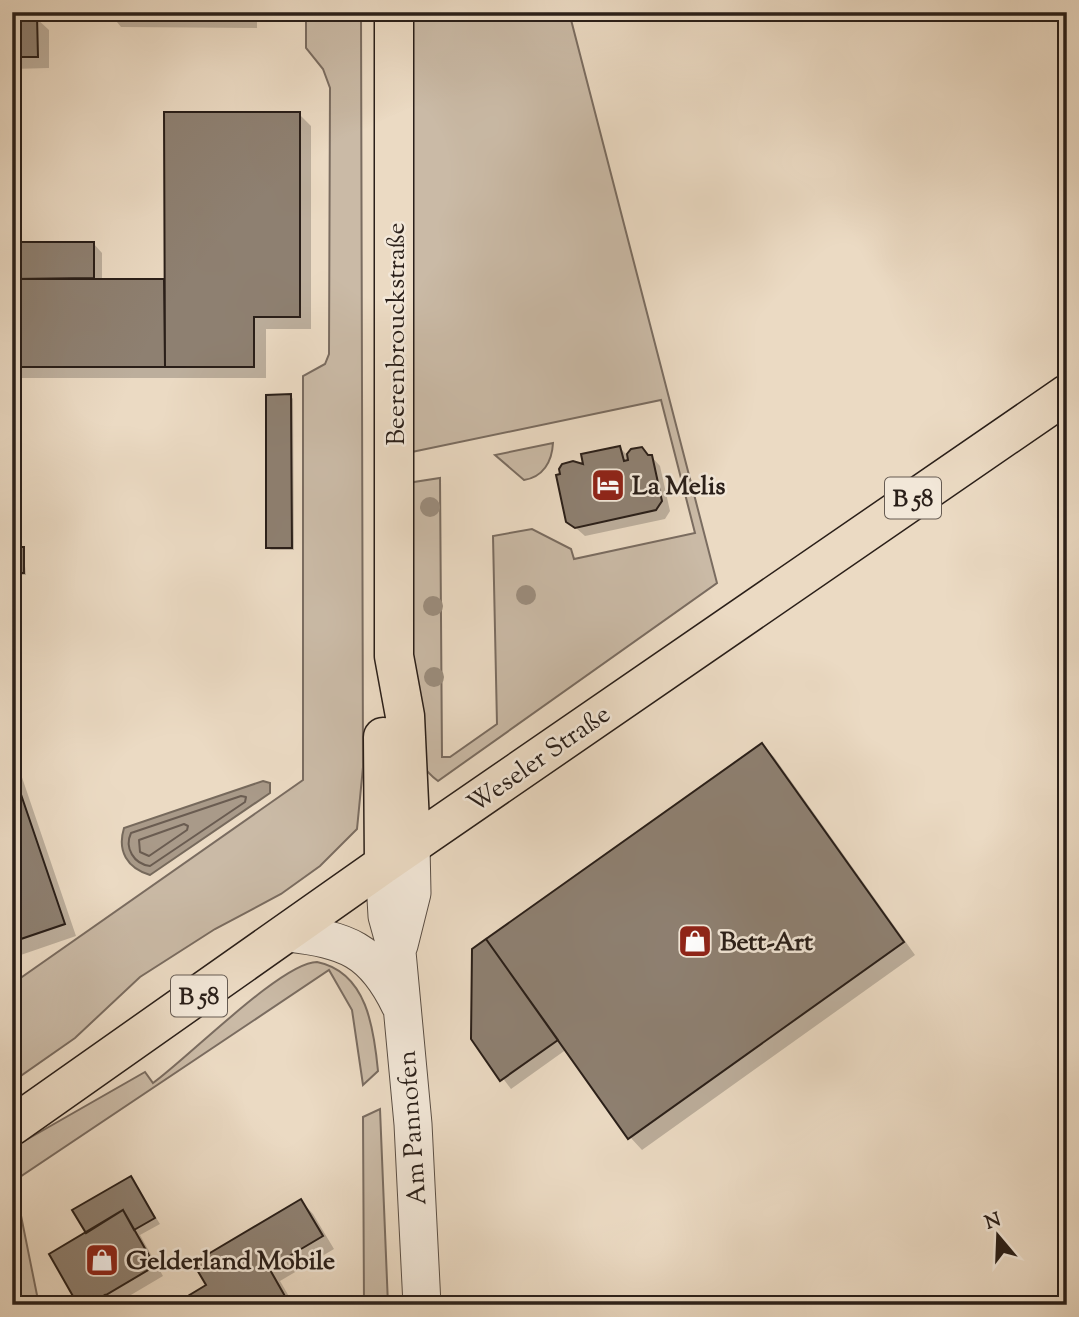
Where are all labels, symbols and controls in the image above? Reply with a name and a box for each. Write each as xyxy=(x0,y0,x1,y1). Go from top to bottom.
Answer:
street label: Beerenbrouckstraße xyxy=(379,222,416,446)
hotel icon: La Melis xyxy=(589,466,627,504)
place label: La Melis xyxy=(632,469,726,506)
road number: B 58 xyxy=(885,477,941,518)
street label: Weseler Straße xyxy=(460,697,618,823)
shop icon: Bett-Art xyxy=(676,922,714,960)
place label: Bett-Art xyxy=(720,925,813,962)
road number: B 58 xyxy=(171,976,227,1016)
street label: Am Pannofen xyxy=(390,1049,437,1206)
north arrow xyxy=(964,1202,1034,1272)
text: N xyxy=(982,1207,1005,1238)
shop icon: Gelderland Mobile xyxy=(83,1241,121,1279)
place label: Gelderland Mobile xyxy=(126,1244,335,1281)

